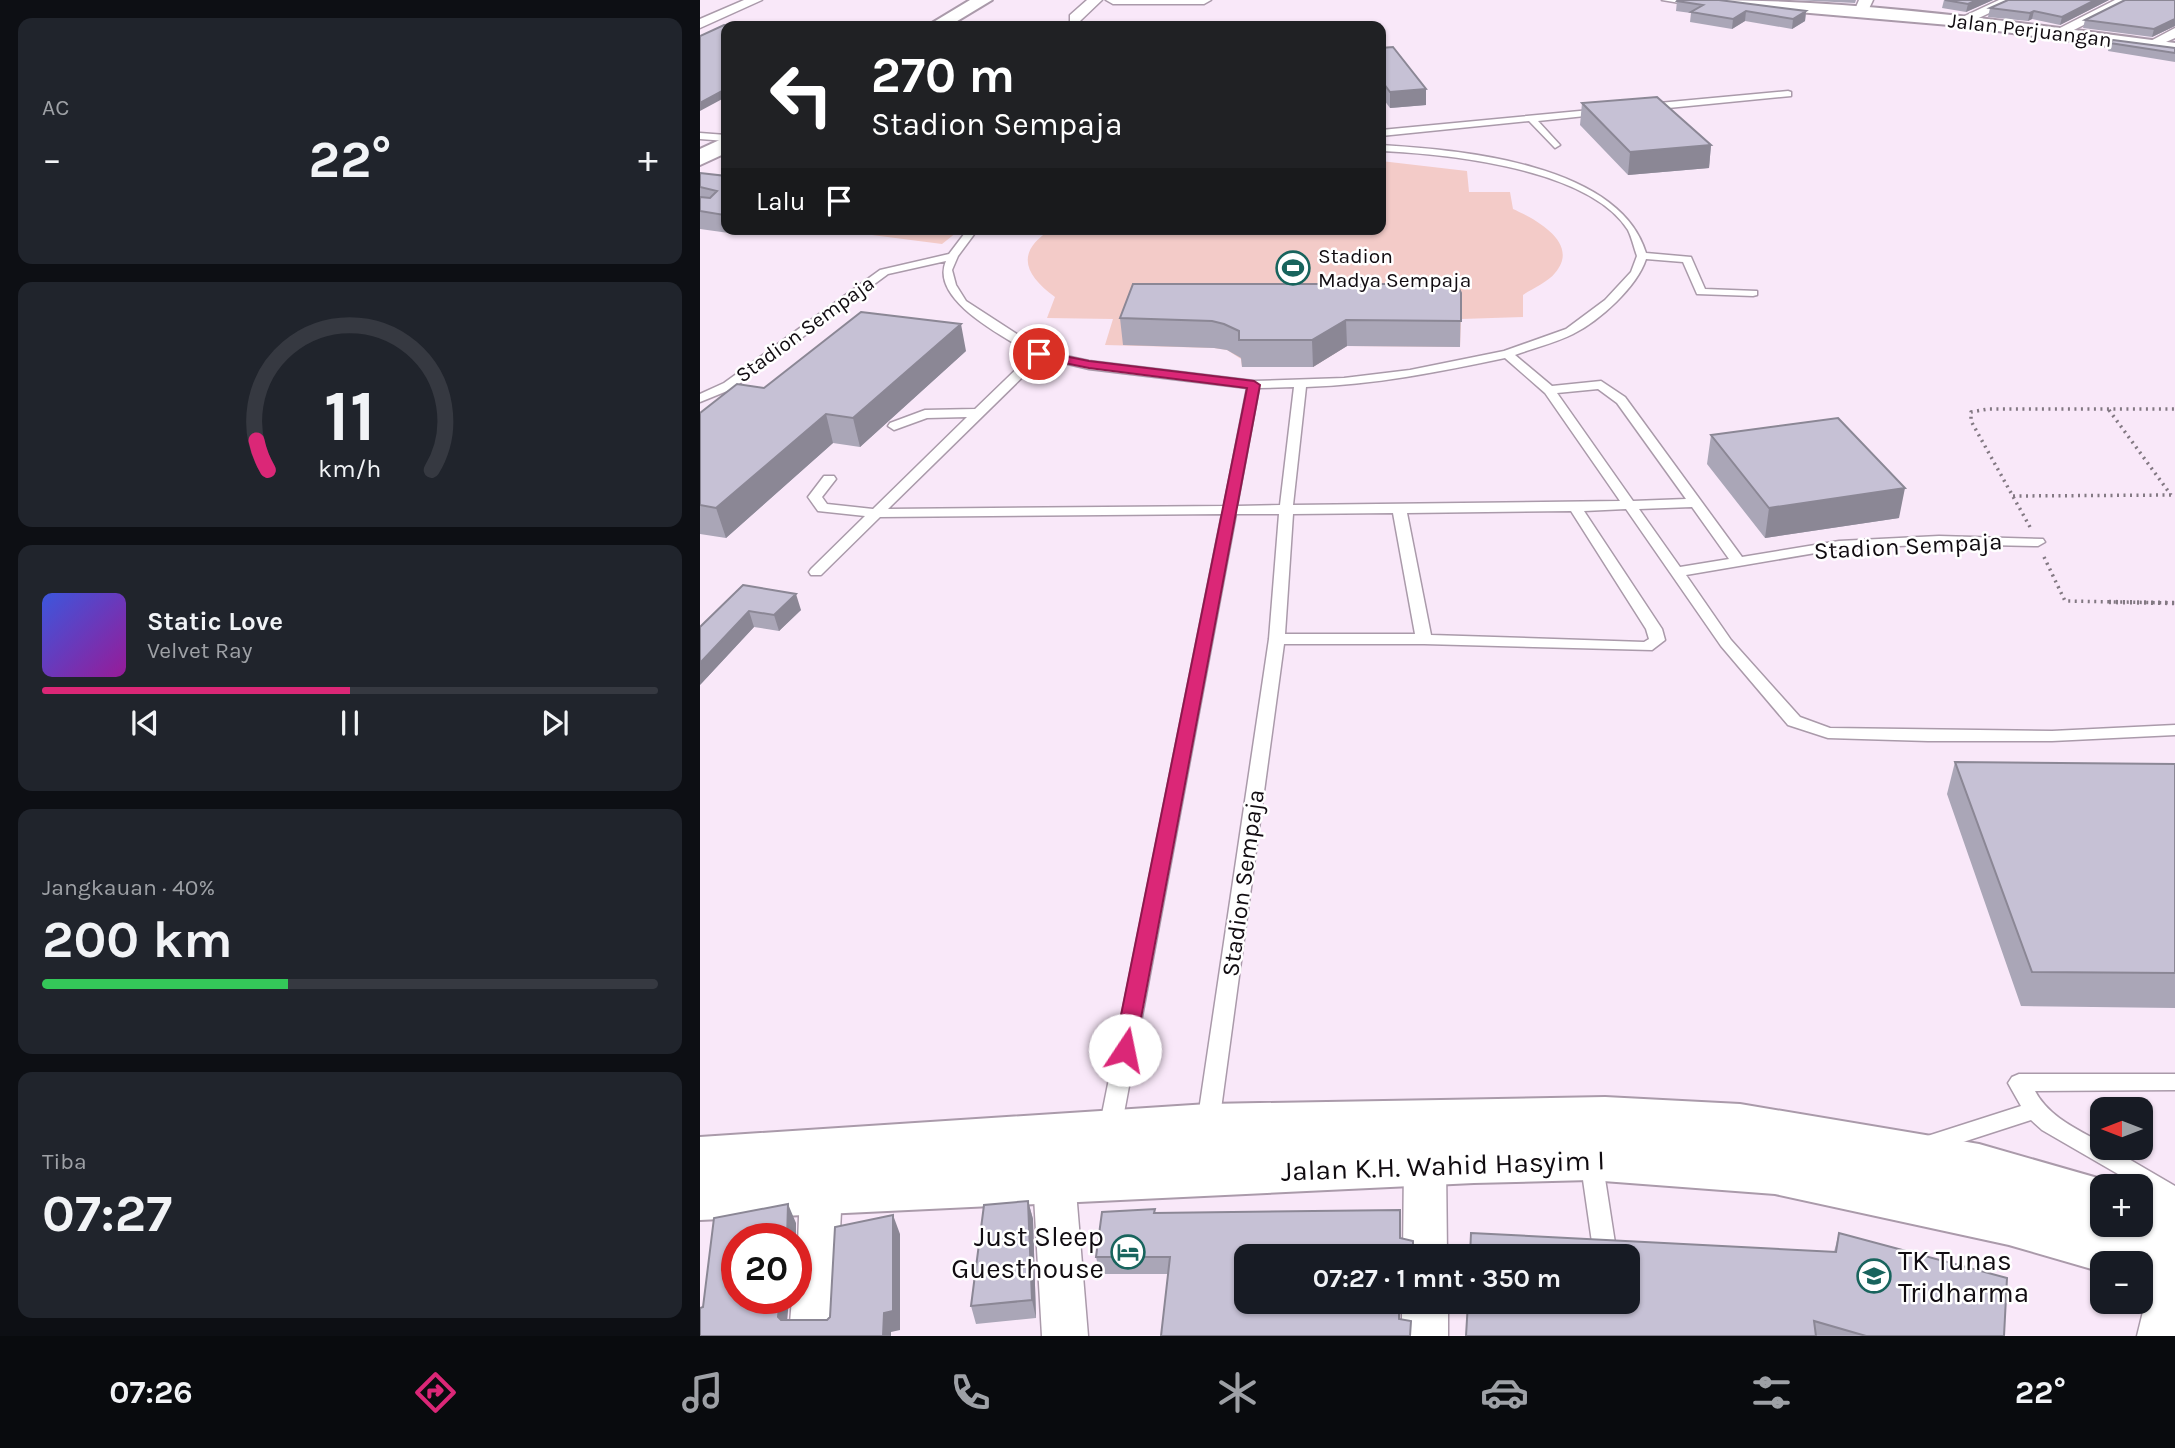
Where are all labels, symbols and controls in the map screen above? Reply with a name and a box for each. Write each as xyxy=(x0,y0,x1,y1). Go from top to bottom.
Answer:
street label: Jalan Perjuangan xyxy=(1947,8,2113,52)
text: 270 m xyxy=(871,47,1015,104)
icon: left xyxy=(756,49,847,140)
text: AC xyxy=(42,94,69,121)
text: Stadion Sempaja xyxy=(871,106,1123,143)
text: 22° xyxy=(308,129,392,190)
text: − xyxy=(42,137,62,182)
text: + xyxy=(638,137,658,182)
icon: arrive xyxy=(820,182,858,220)
text: Lalu xyxy=(756,186,806,217)
place label: Stadion Madya Sempaja xyxy=(1318,244,1471,292)
sports icon: Stadion Madya Sempaja xyxy=(1274,249,1312,287)
street label: Stadion Sempaja xyxy=(731,271,879,387)
pin xyxy=(1009,324,1069,384)
icon: arrive xyxy=(1020,335,1058,373)
text: 11 xyxy=(324,374,376,459)
text: km/h xyxy=(318,454,382,483)
street label: Stadion Sempaja xyxy=(1813,527,2003,565)
text: Static Love xyxy=(147,606,283,637)
text: Velvet Ray xyxy=(147,637,252,664)
icon: previous xyxy=(126,704,164,742)
icon: pause xyxy=(331,704,369,742)
icon: next xyxy=(536,704,574,742)
street label: Stadion Sempaja xyxy=(1216,788,1270,978)
text: Jangkauan · 40% xyxy=(42,874,215,901)
text: 200 km xyxy=(42,909,233,970)
position arrow xyxy=(1088,1013,1162,1087)
north arrow xyxy=(2090,1097,2152,1160)
map controls xyxy=(2090,1097,2153,1314)
street label: Jalan K.H. Wahid Hasyim I xyxy=(1280,1143,1606,1188)
text: Tiba xyxy=(42,1148,87,1175)
button: + xyxy=(2090,1174,2153,1237)
text: 07:27 xyxy=(42,1183,172,1244)
place label: Just Sleep Guesthouse xyxy=(951,1220,1104,1285)
speed limit sign: 20 xyxy=(721,1223,812,1314)
hotel icon: Just Sleep Guesthouse xyxy=(1109,1233,1147,1271)
place label: TK Tunas Tridharma xyxy=(1898,1244,2029,1309)
button: − xyxy=(2090,1251,2153,1314)
school or university icon: TK Tunas Tridharma xyxy=(1855,1257,1893,1295)
text: 07:27 · 1 mnt · 350 m xyxy=(1313,1263,1561,1294)
icon: directions xyxy=(411,1368,460,1417)
icon: music xyxy=(678,1368,727,1417)
icon: phone xyxy=(946,1368,995,1417)
icon: climate xyxy=(1213,1368,1262,1417)
icon: car xyxy=(1480,1368,1529,1417)
icon: filters xyxy=(1747,1368,1796,1417)
text: 07:26 xyxy=(109,1374,193,1411)
text: 22° xyxy=(2015,1374,2066,1411)

